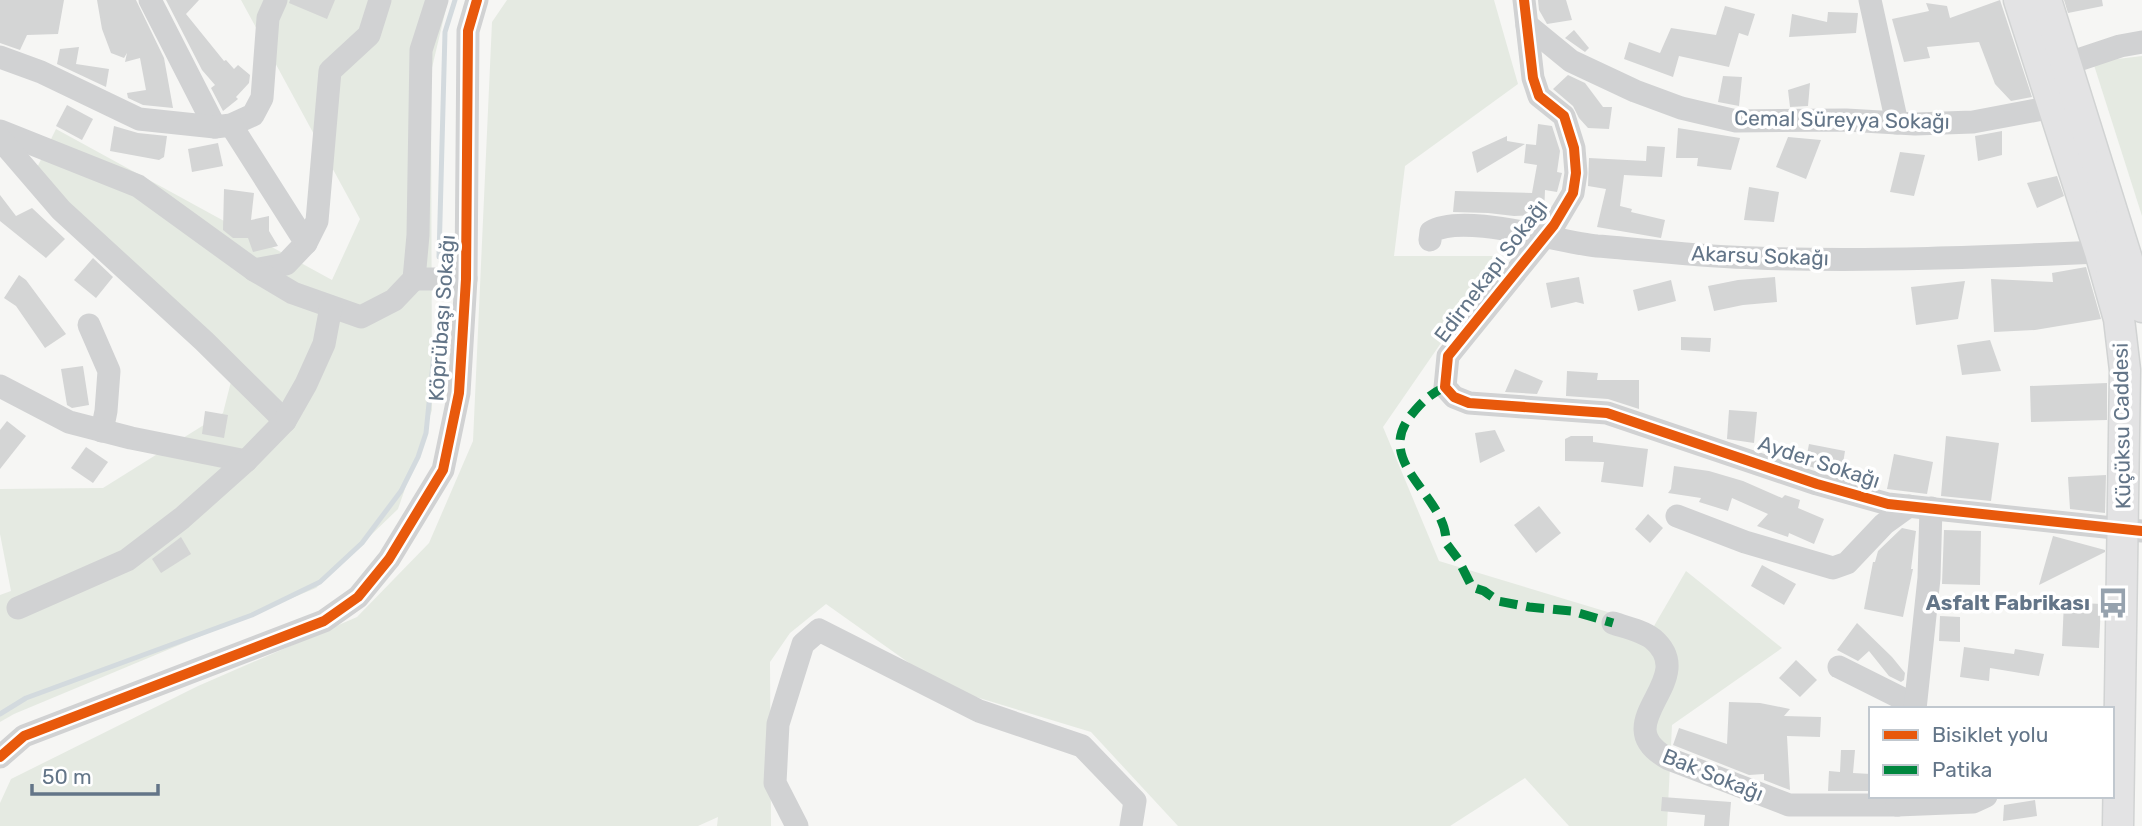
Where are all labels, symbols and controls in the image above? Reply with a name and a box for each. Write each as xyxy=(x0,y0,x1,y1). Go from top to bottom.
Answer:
street label: Cemal Süreyya Sokağı xyxy=(1734,105,1950,134)
street label: Edirnekapı Sokağı xyxy=(1429,194,1553,347)
street label: Köprübaşı Sokağı xyxy=(423,234,460,402)
street label: Akarsu Sokağı xyxy=(1691,241,1829,270)
street label: Küçüksu Caddesi xyxy=(2108,343,2135,509)
street label: Ayder Sokağı xyxy=(1755,430,1883,493)
bus stop icon: Asfalt Fabrikası xyxy=(2096,586,2130,620)
place label: Asfalt Fabrikası xyxy=(1926,590,2090,615)
legend xyxy=(1869,707,2114,798)
text: Bisiklet yolu xyxy=(1932,722,2048,747)
street label: Bak Sokağı xyxy=(1659,743,1767,806)
scale bar xyxy=(32,752,158,796)
text: Patika xyxy=(1932,757,1992,782)
text: 50 m xyxy=(42,764,92,789)

